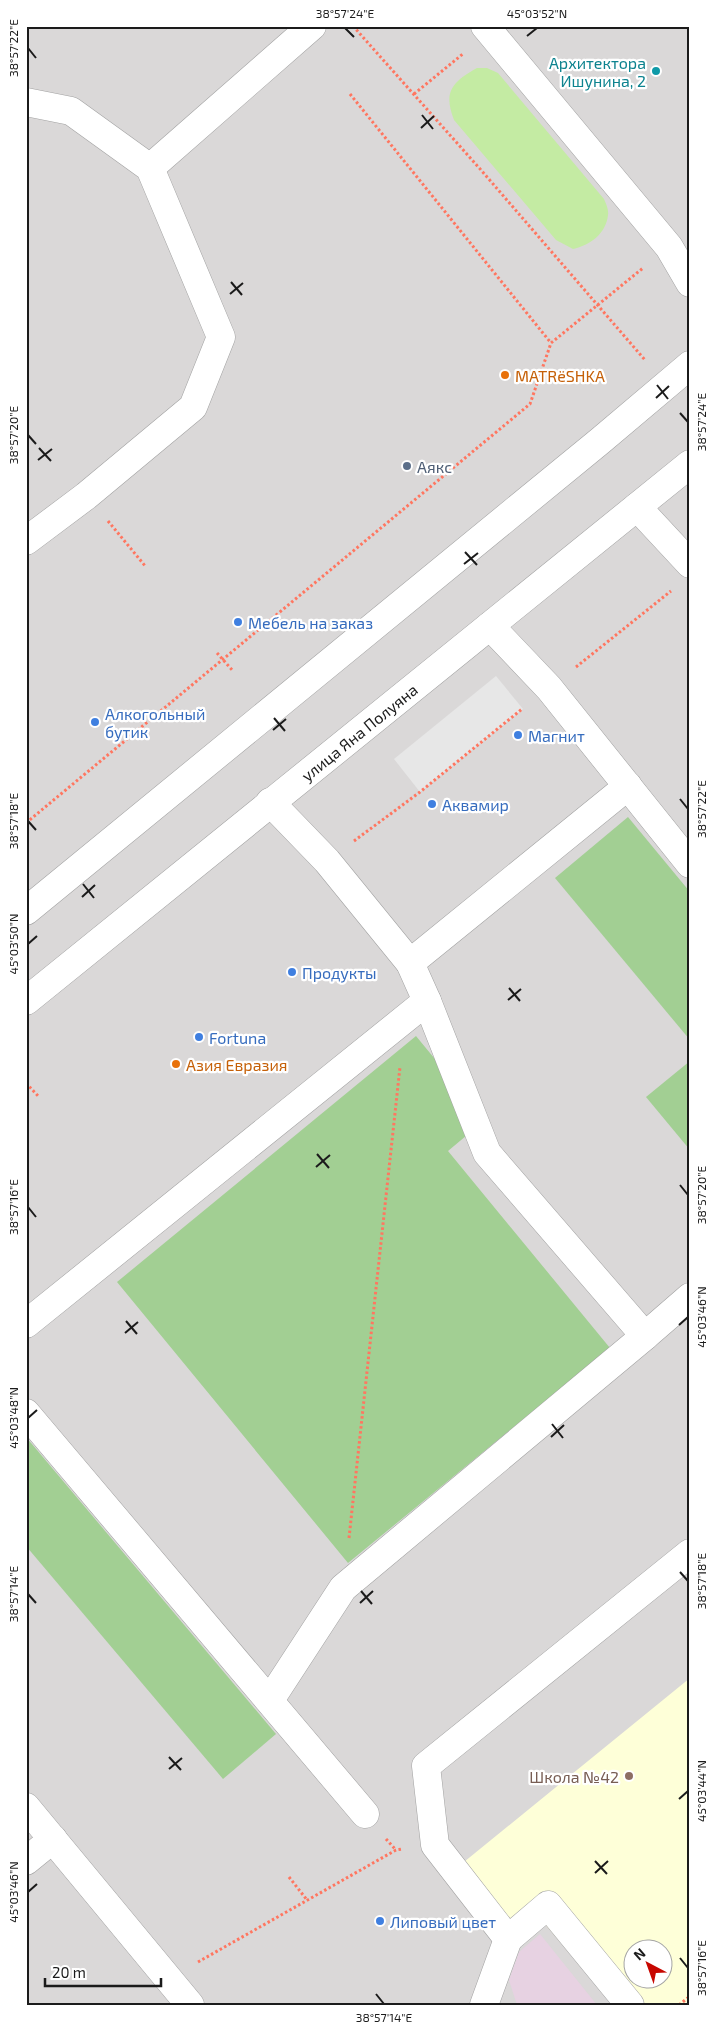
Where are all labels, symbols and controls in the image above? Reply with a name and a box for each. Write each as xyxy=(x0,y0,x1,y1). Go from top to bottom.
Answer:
text: 38°57'24"E xyxy=(316,6,374,20)
text: 45°03'52"N xyxy=(507,6,567,20)
text: 38°57'22"E xyxy=(6,19,20,77)
place label: Архитектора Ишунина, 2 xyxy=(549,53,646,91)
marker: Архитектора Ишунина, 2 xyxy=(650,65,662,77)
place label: MATRёSHKA xyxy=(515,366,605,385)
marker: MATRёSHKA xyxy=(499,369,511,381)
text: 38°57'24"E xyxy=(694,393,708,451)
text: 38°57'20"E xyxy=(6,406,20,464)
place label: Аякс xyxy=(417,457,452,476)
marker: Аякс xyxy=(401,460,413,472)
place label: Мебель на заказ xyxy=(248,613,373,632)
marker: Мебель на заказ xyxy=(232,616,244,628)
street label: улица Яна Полуяна xyxy=(297,679,421,785)
place label: Алкогольный бутик xyxy=(105,704,205,742)
marker: Алкогольный бутик xyxy=(89,716,101,728)
place label: Магнит xyxy=(528,726,585,745)
marker: Магнит xyxy=(512,729,524,741)
text: 38°57'22"E xyxy=(694,780,708,838)
text: 38°57'18"E xyxy=(6,793,20,849)
place label: Аквамир xyxy=(442,795,509,814)
marker: Аквамир xyxy=(426,798,438,810)
text: 45°03'50"N xyxy=(6,914,20,974)
place label: Продукты xyxy=(302,963,377,983)
marker: Продукты xyxy=(286,966,298,978)
place label: Fortuna xyxy=(209,1028,266,1047)
marker: Fortuna xyxy=(193,1031,205,1043)
place label: Азия Евразия xyxy=(186,1055,288,1074)
marker: Азия Евразия xyxy=(170,1058,182,1070)
text: 38°57'20"E xyxy=(694,1166,708,1224)
text: 38°57'16"E xyxy=(6,1179,20,1235)
text: 45°03'46"N xyxy=(694,1286,708,1348)
text: 45°03'48"N xyxy=(6,1387,20,1449)
text: 38°57'18"E xyxy=(694,1553,708,1609)
text: 38°57'14"E xyxy=(6,1565,20,1622)
text: 45°03'44"N xyxy=(694,1760,708,1822)
place label: Школа №42 xyxy=(529,1767,619,1786)
marker: Школа №42 xyxy=(623,1770,635,1782)
text: 45°03'46"N xyxy=(6,1861,20,1923)
place label: Липовый цвет xyxy=(390,1912,496,1931)
marker: Липовый цвет xyxy=(374,1915,386,1927)
north arrow xyxy=(624,1938,674,1988)
text: 38°57'16"E xyxy=(694,1940,708,1996)
text: N xyxy=(630,1944,649,1964)
scale bar xyxy=(45,1956,161,1988)
text: 20 m xyxy=(52,1963,86,1981)
text: 38°57'14"E xyxy=(356,2010,413,2024)

